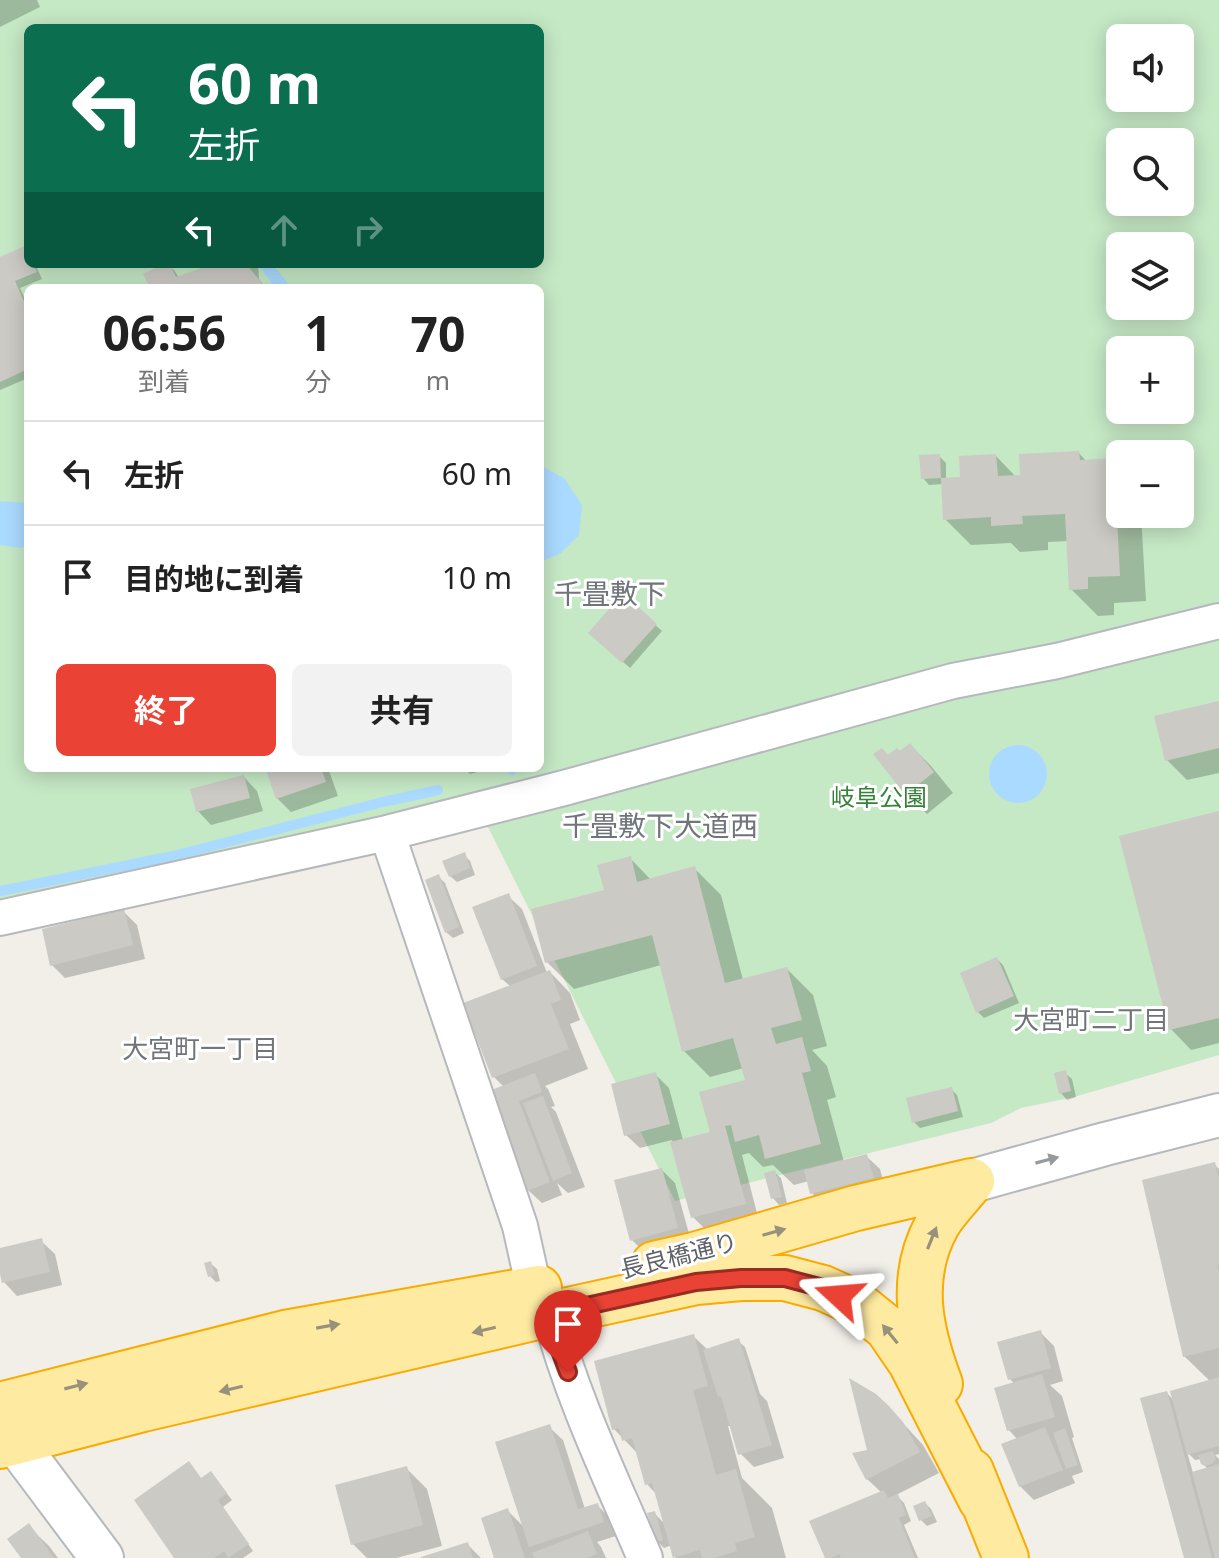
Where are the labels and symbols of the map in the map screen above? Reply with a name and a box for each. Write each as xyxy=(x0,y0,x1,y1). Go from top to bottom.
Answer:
district label: 千畳敷下 xyxy=(554,574,666,612)
park label: 岐阜公園 xyxy=(831,780,927,813)
district label: 千畳敷下大道西 xyxy=(562,806,758,844)
district label: 大宮町二丁目 xyxy=(1013,1001,1169,1037)
district label: 大宮町一丁目 xyxy=(122,1030,278,1066)
one-way arrow xyxy=(1035,1153,1060,1165)
street label: 長良橋通り xyxy=(616,1224,741,1285)
one-way arrow xyxy=(763,1225,787,1238)
one-way arrow xyxy=(926,1226,939,1250)
position arrow xyxy=(797,1254,881,1338)
pin xyxy=(534,1290,602,1372)
one-way arrow xyxy=(316,1319,341,1331)
one-way arrow xyxy=(471,1324,496,1337)
one-way arrow xyxy=(882,1324,898,1344)
one-way arrow xyxy=(63,1379,88,1391)
one-way arrow xyxy=(218,1383,243,1396)

